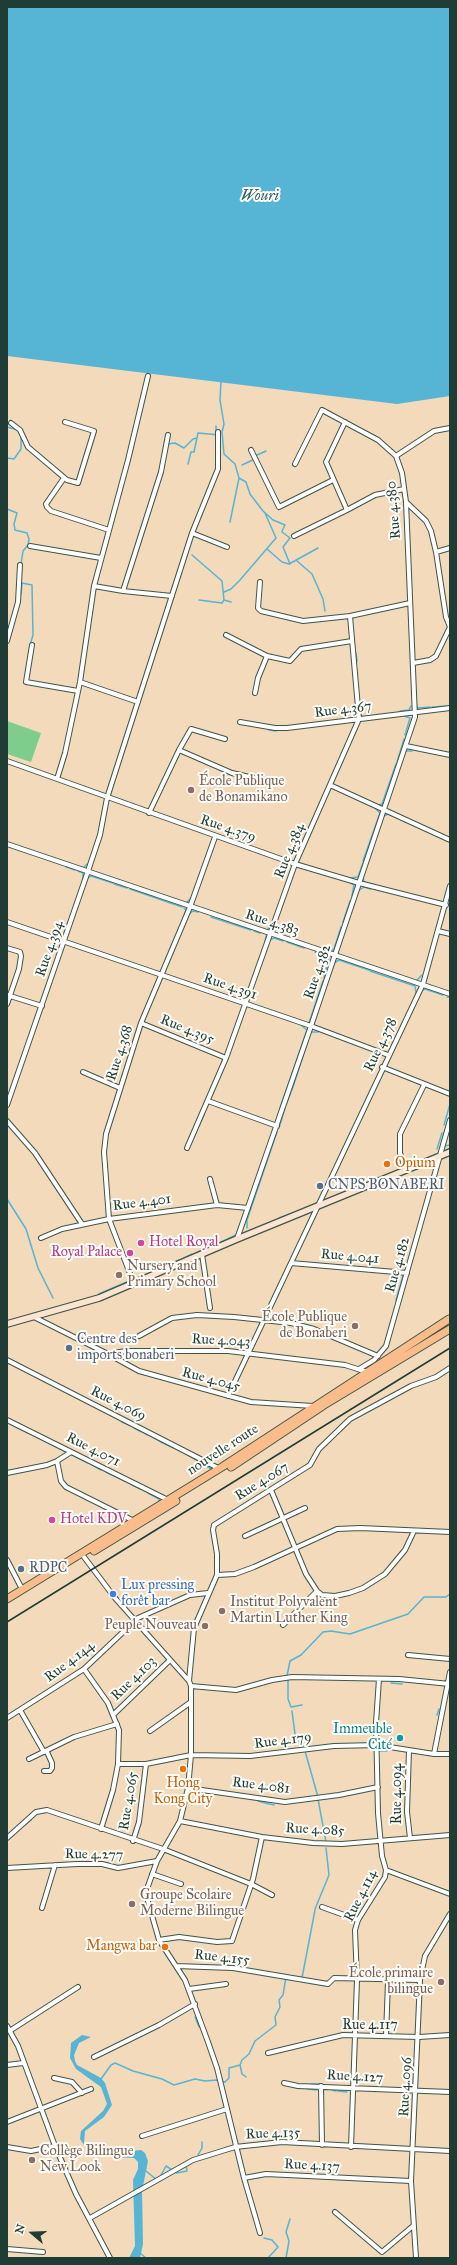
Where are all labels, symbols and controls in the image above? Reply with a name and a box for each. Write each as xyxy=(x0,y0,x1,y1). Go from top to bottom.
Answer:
water label: Wouri xyxy=(241,187,279,205)
street label: Rue 4.380 xyxy=(383,480,405,540)
street label: Rue 4.367 xyxy=(314,698,372,722)
place label: École Publique de Bonamikano xyxy=(199,774,288,806)
marker: École Publique de Bonamikano xyxy=(186,785,196,795)
street label: Rue 4.379 xyxy=(198,812,258,846)
street label: Rue 4.384 xyxy=(271,821,309,881)
street label: Rue 4.383 xyxy=(243,906,301,940)
street label: Rue 4.394 xyxy=(33,919,67,979)
street label: Rue 4.382 xyxy=(301,942,335,1002)
street label: Rue 4.391 xyxy=(201,970,259,1004)
street label: Rue 4.395 xyxy=(158,1012,216,1048)
street label: Rue 4.378 xyxy=(361,1015,401,1075)
street label: Rue 4.368 xyxy=(103,1023,137,1083)
place label: Opium xyxy=(395,1156,436,1172)
marker: Opium xyxy=(382,1159,392,1169)
place label: CNPS BONABERI xyxy=(328,1178,444,1194)
marker: CNPS BONABERI xyxy=(315,1181,325,1191)
street label: Rue 4.401 xyxy=(112,1191,172,1215)
place label: Hotel Royal xyxy=(149,1235,219,1251)
street label: Rue 4.182 xyxy=(382,1235,414,1295)
marker: Hotel Royal xyxy=(136,1238,146,1248)
place label: Royal Palace xyxy=(51,1245,122,1261)
street label: Rue 4.041 xyxy=(320,1246,380,1268)
marker: Royal Palace xyxy=(125,1248,135,1258)
place label: Nursery and Primary School xyxy=(127,1259,216,1292)
marker: Nursery and Primary School xyxy=(114,1270,124,1280)
place label: École Publique de Bonaberi xyxy=(262,1310,347,1342)
marker: École Publique de Bonaberi xyxy=(350,1321,360,1331)
street label: Rue 4.043 xyxy=(191,1331,251,1351)
place label: Centre des imports bonaberi xyxy=(77,1332,174,1364)
marker: Centre des imports bonaberi xyxy=(64,1343,74,1353)
street label: Rue 4.045 xyxy=(180,1364,242,1396)
street label: Rue 4.069 xyxy=(87,1383,149,1425)
street label: nouvelle route xyxy=(184,1421,262,1479)
street label: Rue 4.071 xyxy=(63,1429,123,1471)
street label: Rue 4.067 xyxy=(232,1459,292,1505)
place label: Hotel KDV xyxy=(60,1512,127,1528)
marker: Hotel KDV xyxy=(47,1515,57,1525)
place label: RDPC xyxy=(29,1561,67,1577)
marker: RDPC xyxy=(16,1564,26,1574)
place label: Lux pressing forêt bar xyxy=(121,1578,194,1610)
marker: Lux pressing forêt bar xyxy=(108,1589,118,1599)
place label: Institut Polyvalent Martin Luther King xyxy=(230,1595,347,1628)
marker: Institut Polyvalent Martin Luther King xyxy=(217,1606,227,1616)
place label: Peuple Nouveau xyxy=(105,1618,197,1634)
marker: Peuple Nouveau xyxy=(200,1621,210,1631)
street label: Rue 4.144 xyxy=(42,1638,98,1686)
street label: Rue 4.103 xyxy=(108,1653,160,1705)
place label: Immeuble Cité xyxy=(333,1722,392,1754)
street label: Rue 4.179 xyxy=(253,1729,313,1753)
marker: Immeuble Cité xyxy=(395,1733,405,1743)
marker: Hong Kong City xyxy=(178,1764,188,1774)
street label: Rue 4.094 xyxy=(390,1764,406,1824)
street label: Rue 4.065 xyxy=(116,1771,142,1831)
street label: Rue 4.081 xyxy=(231,1774,291,1798)
place label: Hong Kong City xyxy=(154,1776,212,1808)
street label: Rue 4.085 xyxy=(285,1820,345,1840)
street label: Rue 4.277 xyxy=(65,1846,123,1864)
street label: Rue 4.114 xyxy=(341,1867,381,1925)
place label: Groupe Scolaire Moderne Bilingue xyxy=(140,1888,244,1920)
marker: Groupe Scolaire Moderne Bilingue xyxy=(127,1899,137,1909)
place label: Mangwa bar xyxy=(86,1939,157,1955)
marker: Mangwa bar xyxy=(160,1942,170,1952)
street label: Rue 4.155 xyxy=(194,1947,250,1969)
place label: École primaire bilingue xyxy=(349,1966,433,1998)
marker: École primaire bilingue xyxy=(436,1977,446,1987)
street label: Rue 4.117 xyxy=(342,2018,398,2034)
street label: Rue 4.096 xyxy=(396,2057,416,2117)
street label: Rue 4.127 xyxy=(326,2067,384,2087)
street label: Rue 4.135 xyxy=(245,2125,301,2143)
place label: Collège Bilingue New Look xyxy=(40,2144,134,2176)
marker: Collège Bilingue New Look xyxy=(27,2155,37,2165)
street label: Rue 4.137 xyxy=(284,2156,340,2176)
north arrow xyxy=(12,2213,52,2253)
text: N xyxy=(13,2222,28,2235)

